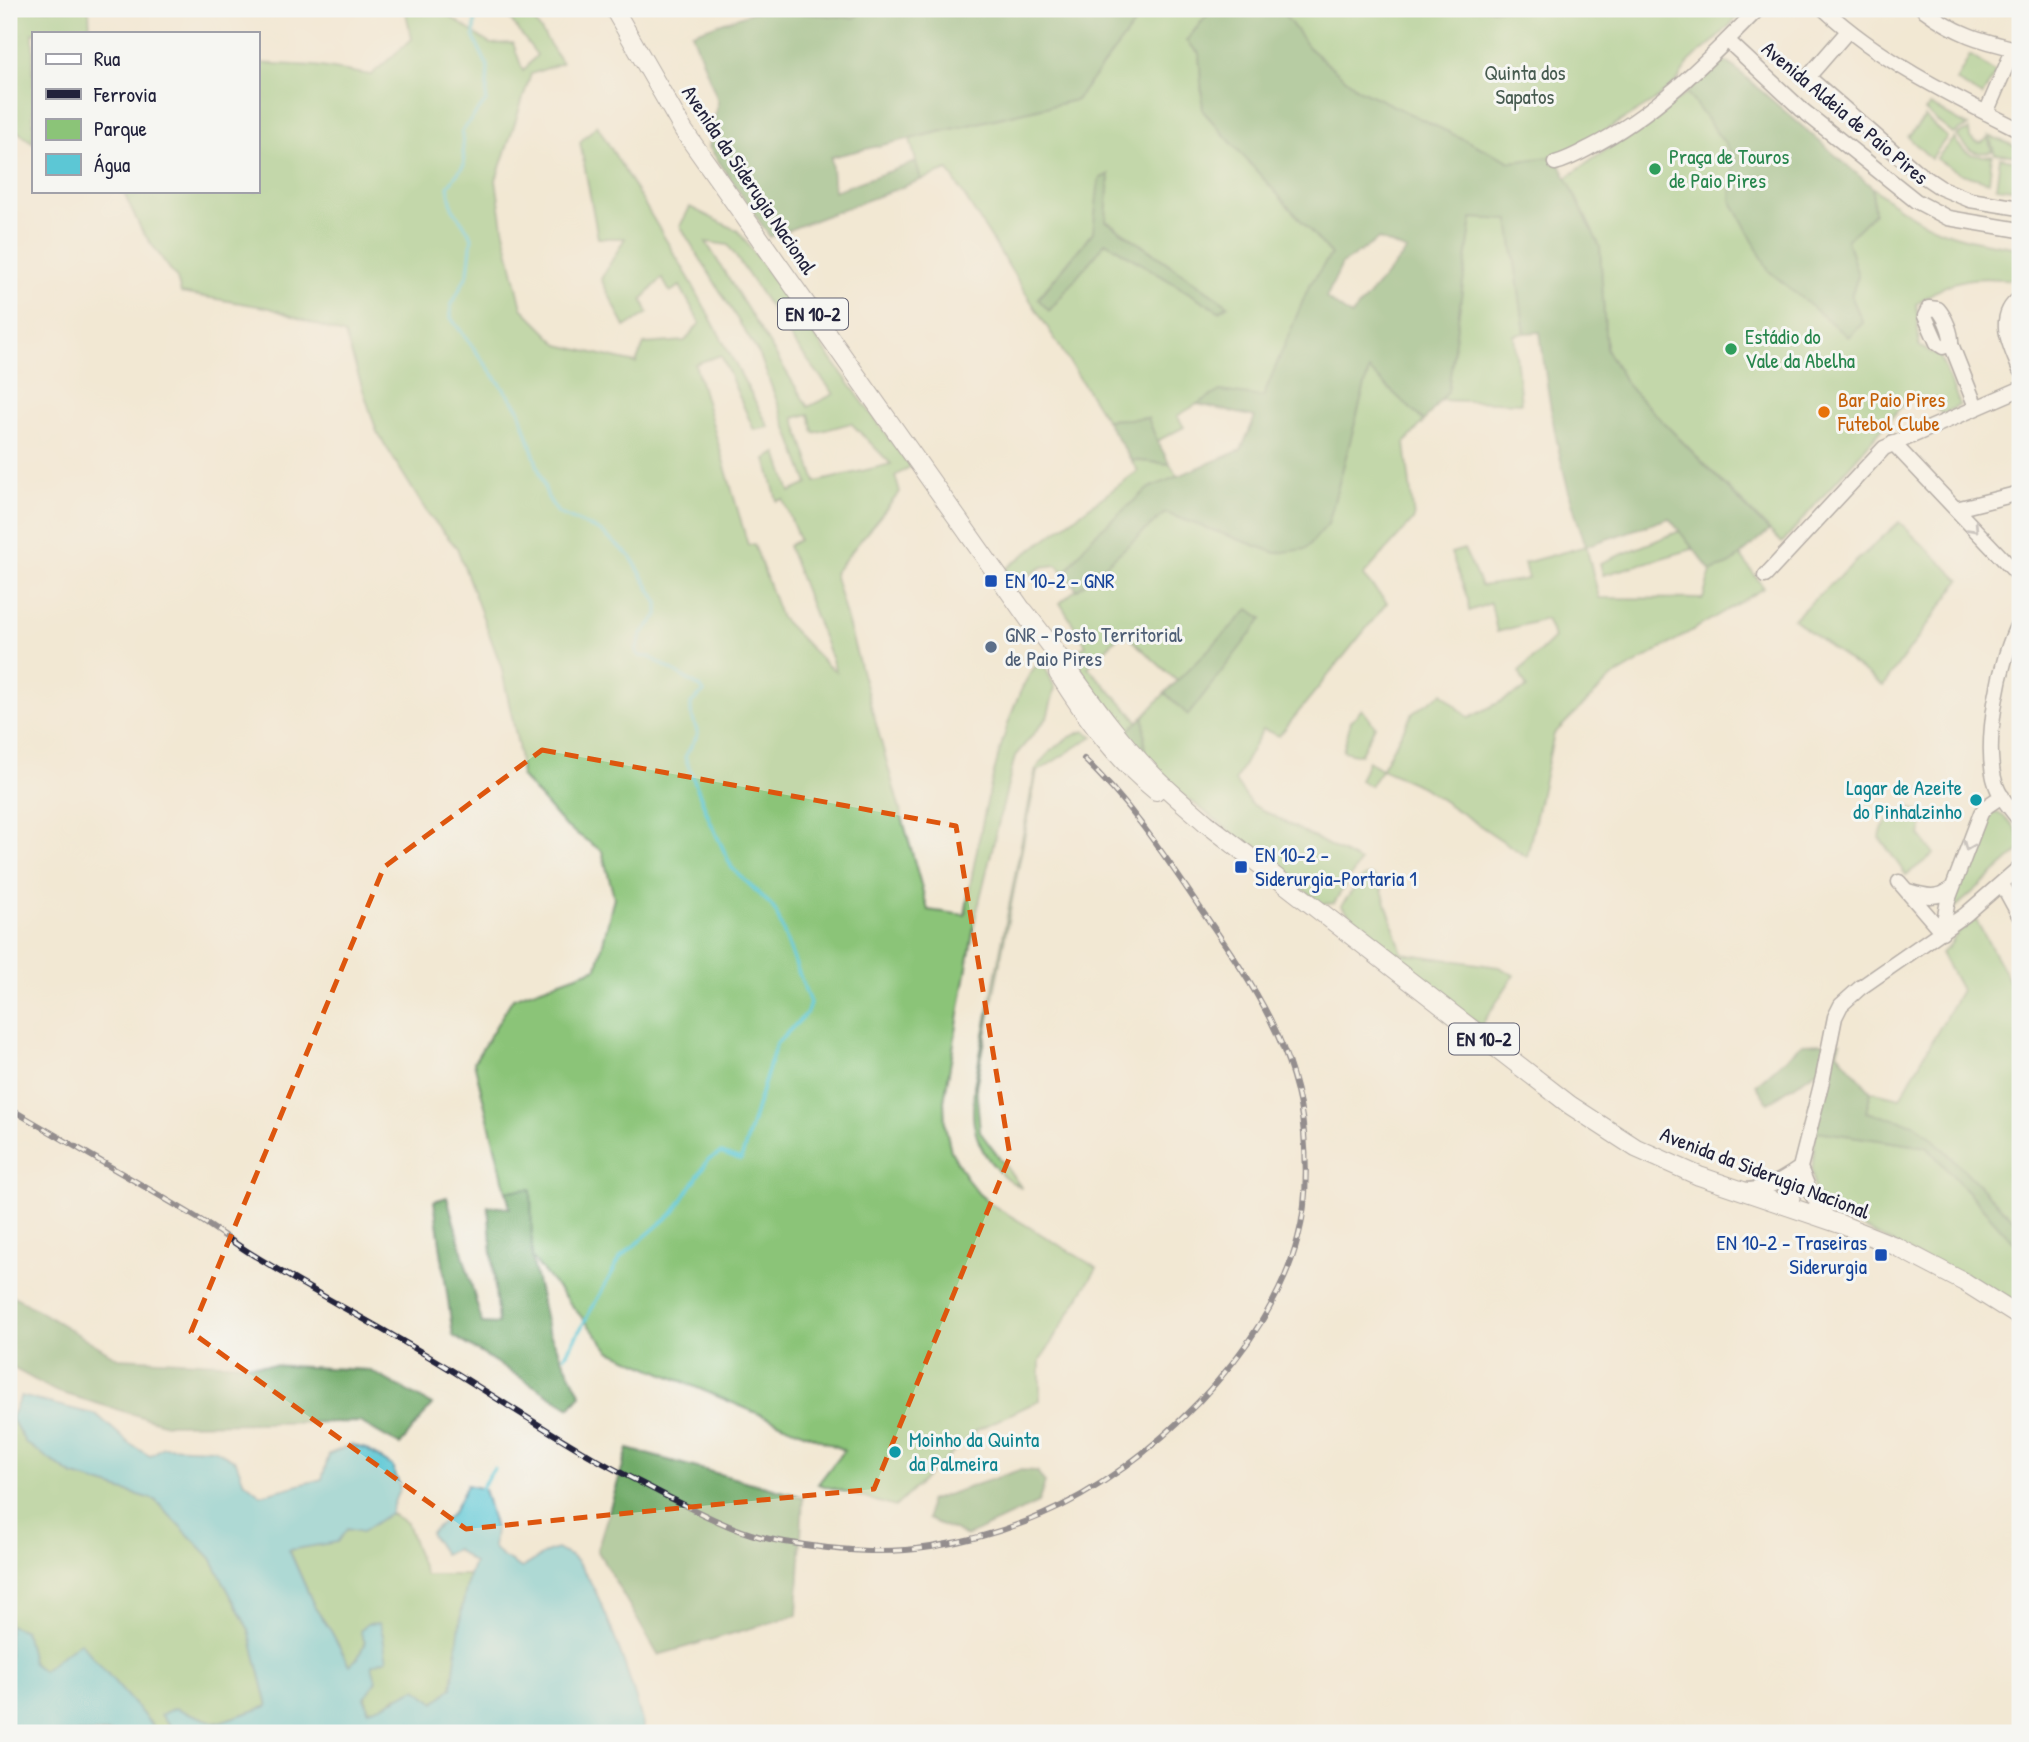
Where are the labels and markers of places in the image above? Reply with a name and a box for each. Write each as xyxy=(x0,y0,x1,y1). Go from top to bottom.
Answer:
place label: Praça de Touros de Paio Pires xyxy=(1669,142,1789,195)
marker: Praça de Touros de Paio Pires xyxy=(1647,161,1663,177)
place label: Estádio do Vale da Abelha xyxy=(1745,322,1855,375)
marker: Estádio do Vale da Abelha xyxy=(1723,341,1739,357)
place label: Bar Paio Pires Futebol Clube xyxy=(1837,385,1945,438)
marker: Bar Paio Pires Futebol Clube xyxy=(1816,404,1832,420)
place label: EN 10-2 - GNR xyxy=(1005,566,1115,595)
marker: EN 10-2 - GNR xyxy=(983,573,999,589)
place label: GNR - Posto Territorial de Paio Pires xyxy=(1005,620,1183,673)
marker: GNR - Posto Territorial de Paio Pires xyxy=(983,639,999,655)
place label: Lagar de Azeite do Pinhalzinho xyxy=(1846,773,1962,826)
marker: Lagar de Azeite do Pinhalzinho xyxy=(1968,792,1984,808)
place label: EN 10-2 - Siderurgia-Portaria 1 xyxy=(1255,840,1417,893)
marker: EN 10-2 - Siderurgia-Portaria 1 xyxy=(1233,859,1249,875)
place label: EN 10-2 - Traseiras Siderurgia xyxy=(1717,1228,1867,1281)
marker: EN 10-2 - Traseiras Siderurgia xyxy=(1873,1247,1889,1263)
place label: Moinho da Quinta da Palmeira xyxy=(909,1425,1039,1478)
marker: Moinho da Quinta da Palmeira xyxy=(887,1444,903,1460)

